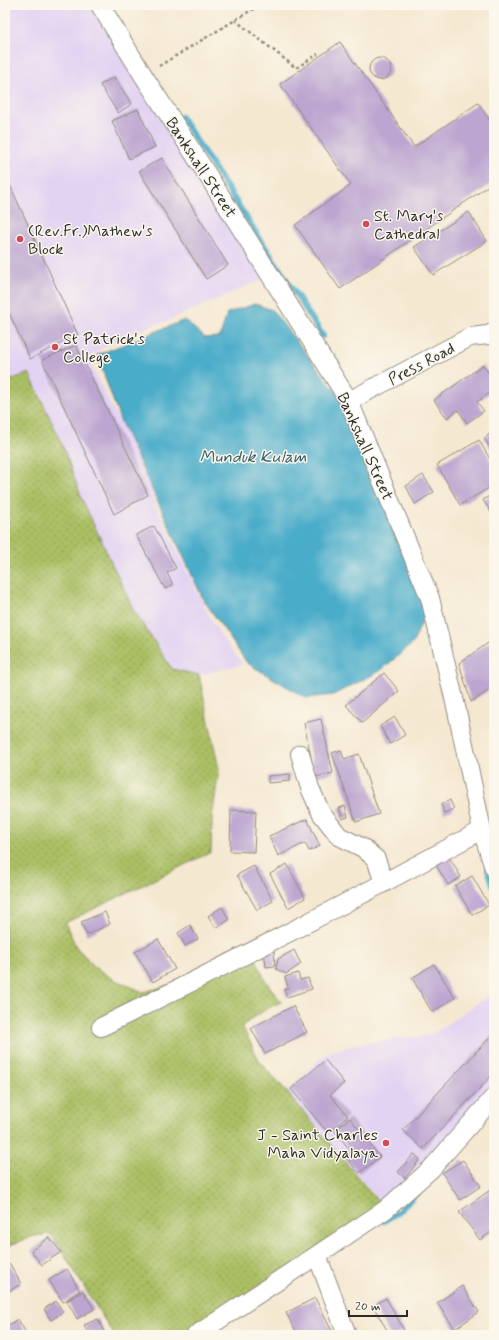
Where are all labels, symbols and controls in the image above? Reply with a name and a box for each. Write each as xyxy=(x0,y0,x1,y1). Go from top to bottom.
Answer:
street label: Bankshall Street xyxy=(160,114,241,222)
place label: St. Mary's Cathedral xyxy=(374,206,443,245)
marker: St. Mary's Cathedral xyxy=(361,219,371,229)
place label: (Rev.Fr.)Mathew's Block xyxy=(28,221,153,260)
marker: (Rev.Fr.)Mathew's Block xyxy=(15,234,25,244)
place label: St Patrick's College xyxy=(63,329,145,368)
street label: Press Road xyxy=(385,338,459,391)
marker: St Patrick's College xyxy=(50,342,60,352)
street label: Bankshall Street xyxy=(332,389,398,504)
water label: Munduk Kulam xyxy=(200,446,306,468)
place label: J - Saint Charles Maha Vidyalaya xyxy=(257,1125,378,1164)
marker: J - Saint Charles Maha Vidyalaya xyxy=(381,1138,391,1148)
scale bar xyxy=(349,1292,407,1318)
text: 20 m xyxy=(355,1299,381,1315)

